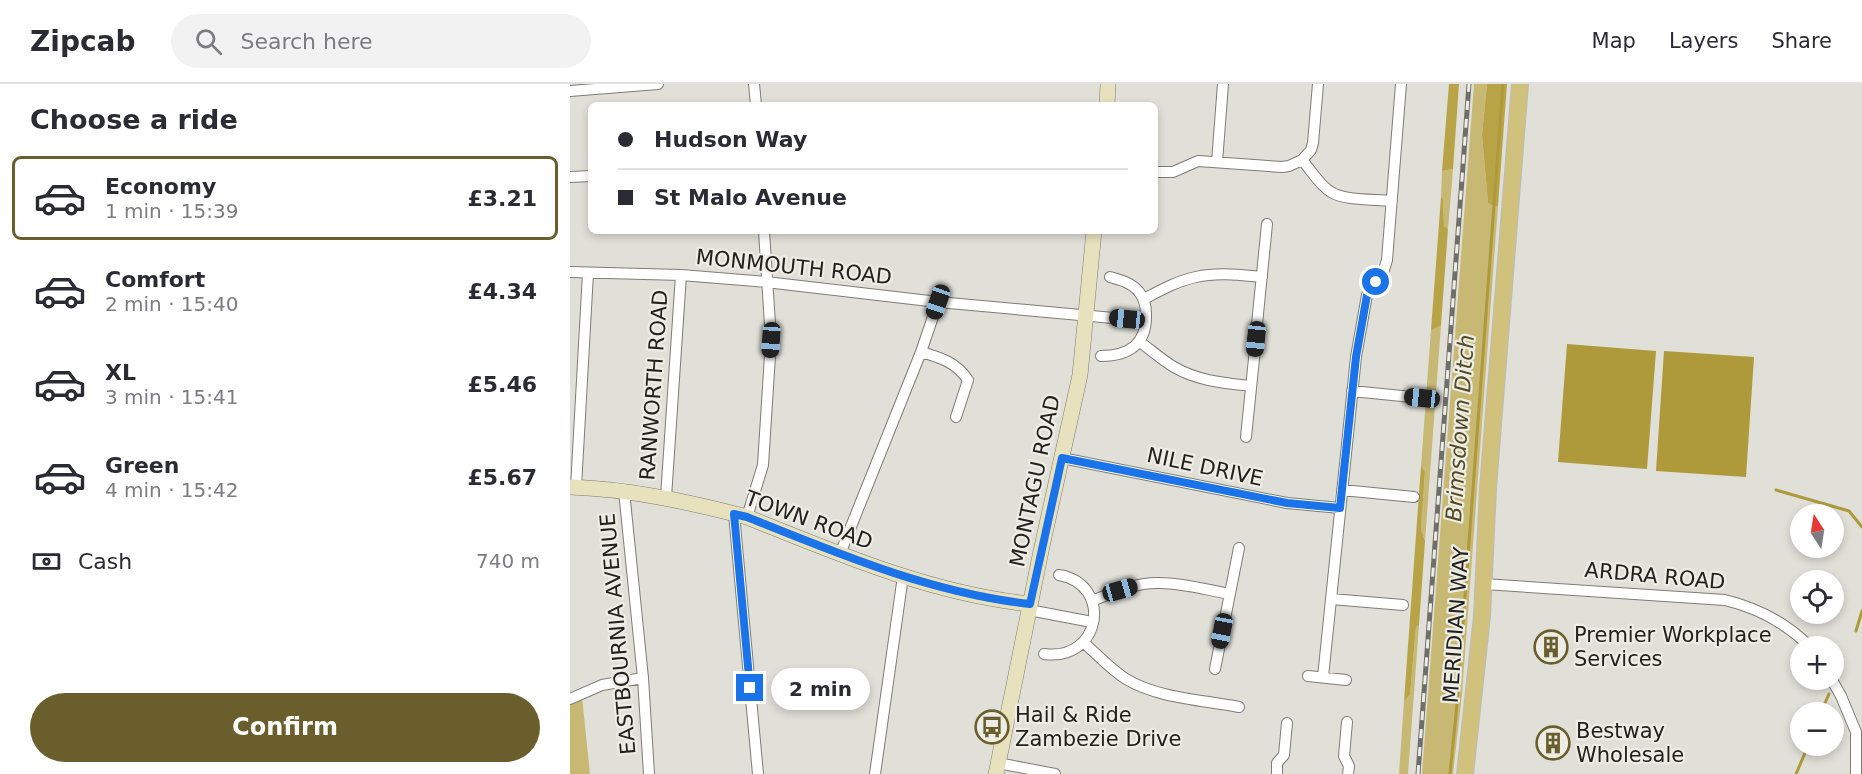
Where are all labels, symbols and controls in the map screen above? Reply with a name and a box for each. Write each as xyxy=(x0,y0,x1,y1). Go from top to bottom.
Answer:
search box xyxy=(171,14,591,68)
text: Zipcab xyxy=(30,25,135,58)
icon: search xyxy=(192,25,225,58)
text: Search here xyxy=(240,29,373,54)
text: Map xyxy=(1592,29,1636,53)
text: Layers xyxy=(1669,29,1738,53)
text: Share xyxy=(1771,29,1832,53)
text: Choose a ride xyxy=(30,104,238,135)
text: Hudson Way xyxy=(654,127,807,152)
icon: car xyxy=(33,171,87,225)
text: Economy xyxy=(105,174,216,199)
text: St Malo Avenue xyxy=(654,185,847,210)
text: £3.21 xyxy=(467,186,537,211)
text: 1 min · 15:39 xyxy=(105,199,239,223)
street label: MONMOUTH ROAD xyxy=(695,245,893,289)
icon: car xyxy=(33,264,87,318)
text: Comfort xyxy=(105,267,205,292)
route start xyxy=(1362,268,1389,295)
text: £4.34 xyxy=(467,279,537,304)
car xyxy=(924,282,952,322)
street label: RANWORTH ROAD xyxy=(635,289,673,481)
text: 2 min · 15:40 xyxy=(105,292,239,316)
car xyxy=(1108,308,1146,330)
car xyxy=(1245,320,1267,358)
car xyxy=(761,321,781,359)
water label: Brimsdown Ditch xyxy=(1441,334,1479,522)
icon: car xyxy=(33,357,87,411)
text: XL xyxy=(105,360,136,385)
text: £5.46 xyxy=(467,372,537,397)
text: 3 min · 15:41 xyxy=(105,385,239,409)
car xyxy=(1403,387,1441,409)
street label: MONTAGU ROAD xyxy=(1005,393,1065,569)
street label: NILE DRIVE xyxy=(1145,443,1265,491)
icon: car xyxy=(33,450,87,504)
text: Green xyxy=(105,453,179,478)
text: £5.67 xyxy=(467,465,537,490)
text: 4 min · 15:42 xyxy=(105,478,239,502)
street label: TOWN ROAD xyxy=(741,486,876,554)
north arrow xyxy=(1790,504,1844,558)
map controls xyxy=(1790,504,1844,756)
street label: EASTBOURNIA AVENUE xyxy=(595,512,641,756)
icon: cash xyxy=(30,545,63,578)
street label: MERIDIAN WAY xyxy=(1439,546,1473,704)
text: Cash xyxy=(78,549,132,574)
text: 740 m xyxy=(476,549,540,573)
street label: ARDRA ROAD xyxy=(1584,558,1726,594)
button: locate xyxy=(1790,570,1844,624)
car xyxy=(1100,576,1140,604)
car xyxy=(1210,612,1234,650)
place label: Premier Workplace Services xyxy=(1574,623,1772,671)
building icon: Premier Workplace Services xyxy=(1533,629,1569,665)
button: + xyxy=(1790,636,1844,690)
callout: 2 min xyxy=(771,667,870,709)
route end xyxy=(736,674,763,701)
text: 2 min xyxy=(789,677,852,701)
button: Confirm xyxy=(30,693,540,762)
button: − xyxy=(1790,702,1844,756)
place label: Hail & Ride Zambezie Drive xyxy=(1015,703,1181,751)
bus stop icon: Hail & Ride Zambezie Drive xyxy=(974,709,1010,745)
place label: Bestway Wholesale xyxy=(1576,719,1684,767)
building icon: Bestway Wholesale xyxy=(1535,725,1571,761)

